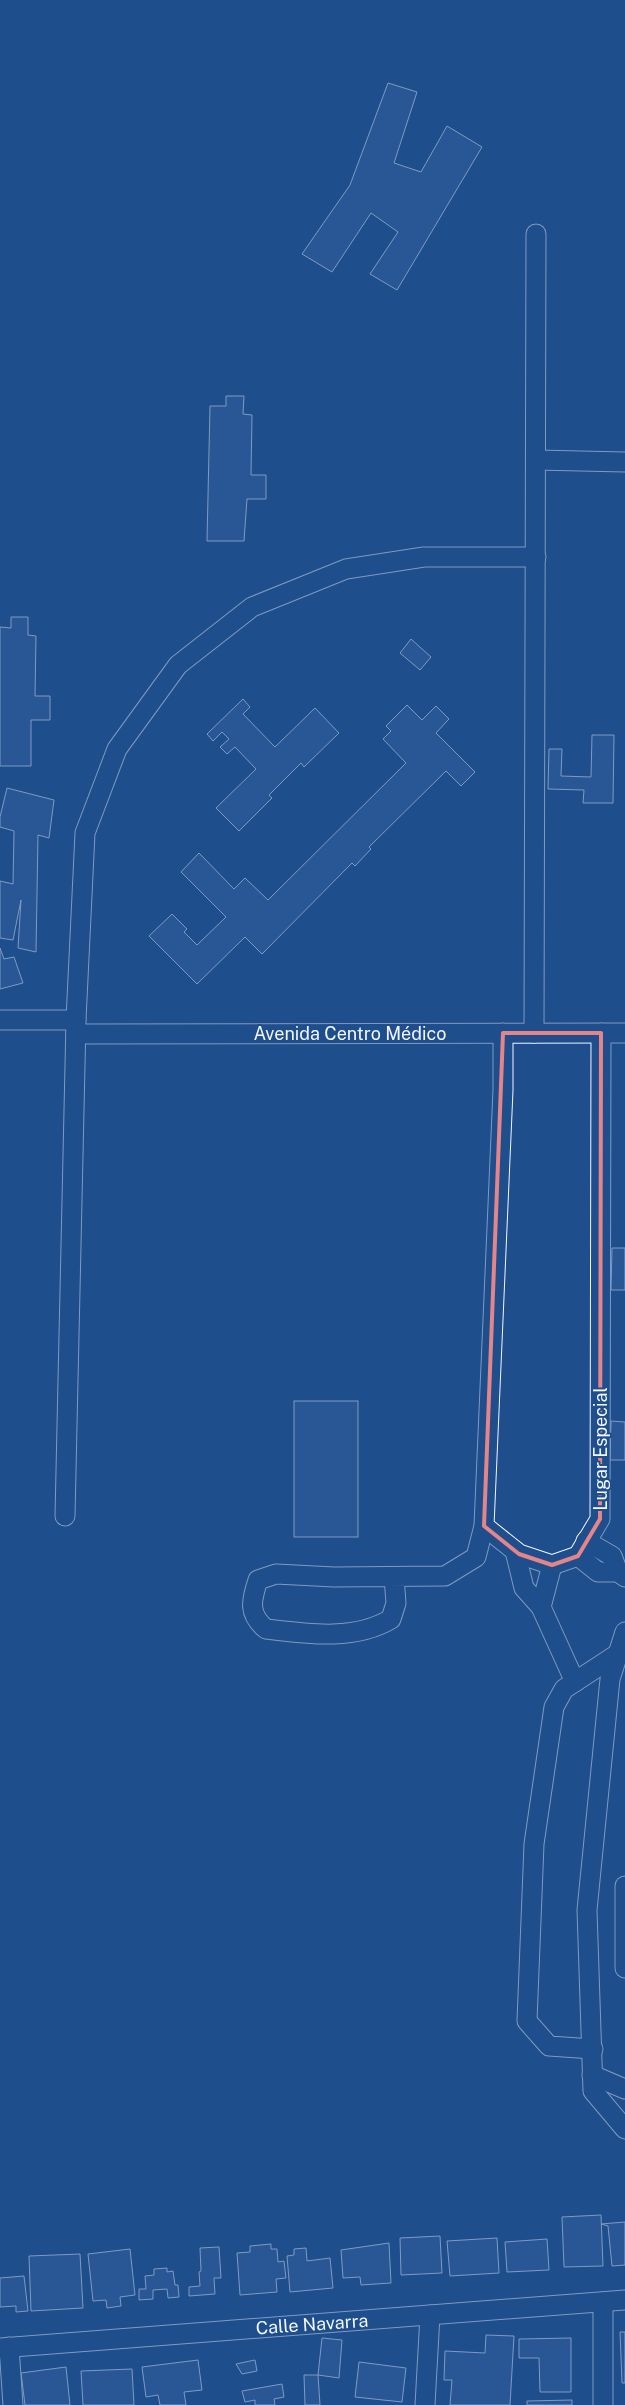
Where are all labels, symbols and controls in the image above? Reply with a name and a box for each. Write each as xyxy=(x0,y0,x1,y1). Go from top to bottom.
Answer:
street label: Avenida Centro Médico xyxy=(254,1023,446,1044)
street label: Lugar Especial xyxy=(590,1387,611,1511)
street label: Calle Navarra xyxy=(255,2310,369,2338)

